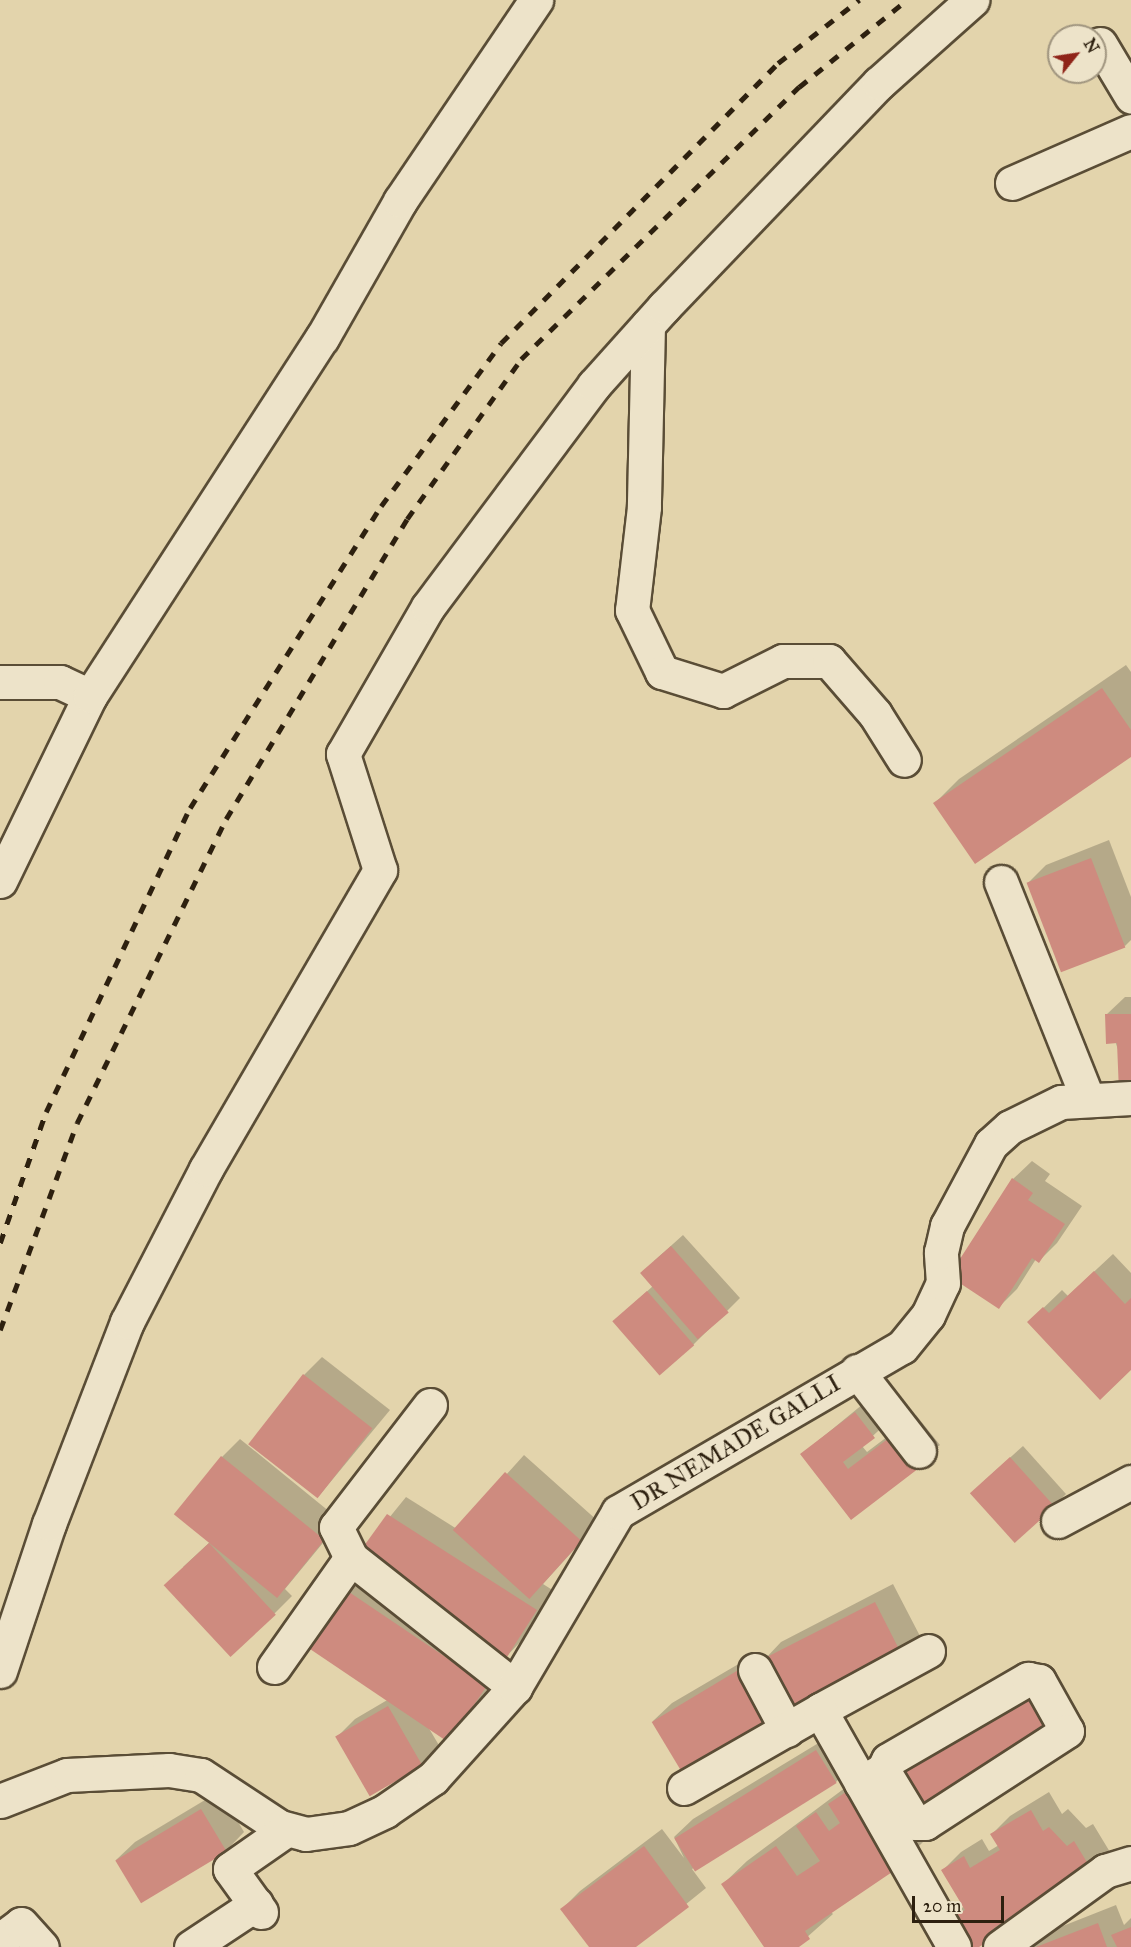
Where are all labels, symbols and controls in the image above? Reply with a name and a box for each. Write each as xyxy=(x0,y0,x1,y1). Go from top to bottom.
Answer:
north arrow xyxy=(1047,24,1107,84)
text: N xyxy=(1080,35,1103,56)
street label: DR NEMADE GALLI xyxy=(626,1369,846,1517)
scale bar xyxy=(915,1884,1006,1922)
text: 20 m xyxy=(923,1895,961,1917)

